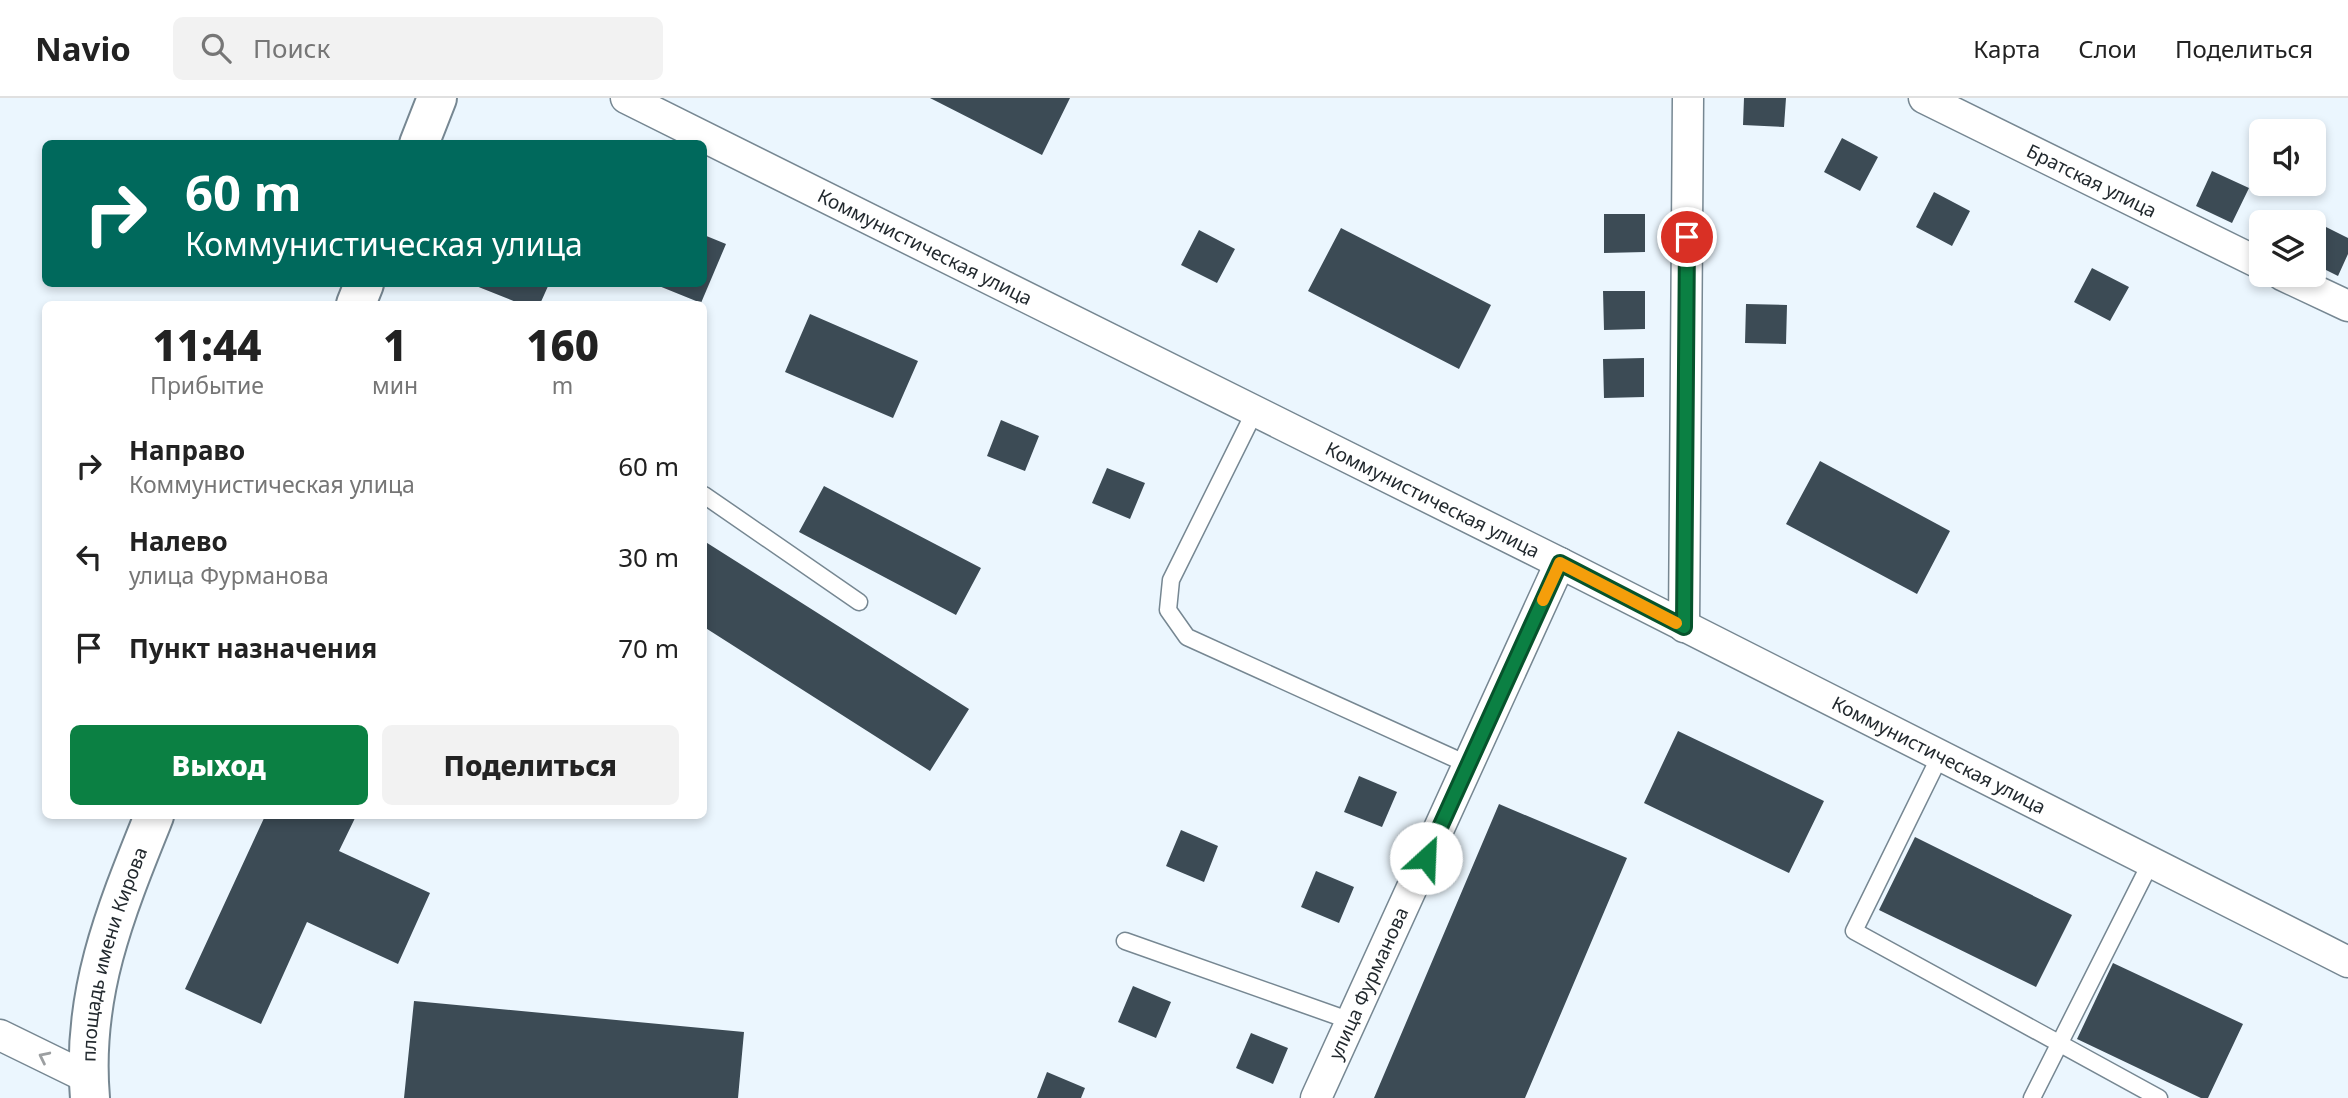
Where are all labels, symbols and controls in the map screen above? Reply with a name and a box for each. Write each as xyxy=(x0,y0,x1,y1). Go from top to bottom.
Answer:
search box xyxy=(173,17,663,80)
text: Navio xyxy=(35,26,131,71)
icon: search xyxy=(197,29,235,67)
text: Поиск xyxy=(253,30,330,66)
text: Карта xyxy=(1973,32,2040,65)
text: Слои xyxy=(2078,32,2137,65)
text: Поделиться xyxy=(2175,32,2313,65)
map controls xyxy=(2249,119,2326,287)
button: sound xyxy=(2249,119,2326,196)
street label: Братская улица xyxy=(2022,138,2161,224)
text: 60 m xyxy=(185,159,302,225)
icon: right xyxy=(70,168,161,259)
street label: Коммунистическая улица xyxy=(813,183,1037,311)
pin xyxy=(1657,207,1717,267)
button: layers xyxy=(2249,210,2326,287)
icon: arrive xyxy=(1668,218,1706,256)
text: Коммунистическая улица xyxy=(185,222,583,265)
text: 11:44 xyxy=(152,316,262,373)
text: 1 xyxy=(383,316,407,373)
text: 160 xyxy=(526,316,599,373)
text: Прибытие xyxy=(150,369,264,401)
text: мин xyxy=(372,369,418,401)
text: m xyxy=(552,369,573,401)
text: Направо xyxy=(129,432,245,468)
street label: Коммунистическая улица xyxy=(1321,435,1544,564)
icon: right xyxy=(70,447,108,485)
text: 60 m xyxy=(618,448,679,484)
text: Коммунистическая улица xyxy=(129,468,415,500)
text: Налево xyxy=(129,523,228,559)
icon: left xyxy=(70,538,108,576)
text: 30 m xyxy=(618,539,679,575)
text: улица Фурманова xyxy=(129,559,329,591)
icon: arrive xyxy=(70,629,108,667)
text: Пункт назначения xyxy=(129,630,377,666)
text: 70 m xyxy=(618,630,679,666)
street label: Коммунистическая улица xyxy=(1828,690,2050,820)
button: Выход xyxy=(70,725,368,805)
button: Поделиться xyxy=(382,725,679,805)
position arrow xyxy=(1389,821,1463,895)
street label: площадь имени Кирова xyxy=(76,843,153,1062)
street label: улица Фурманова xyxy=(1322,903,1414,1064)
one-way arrow xyxy=(39,1051,51,1065)

